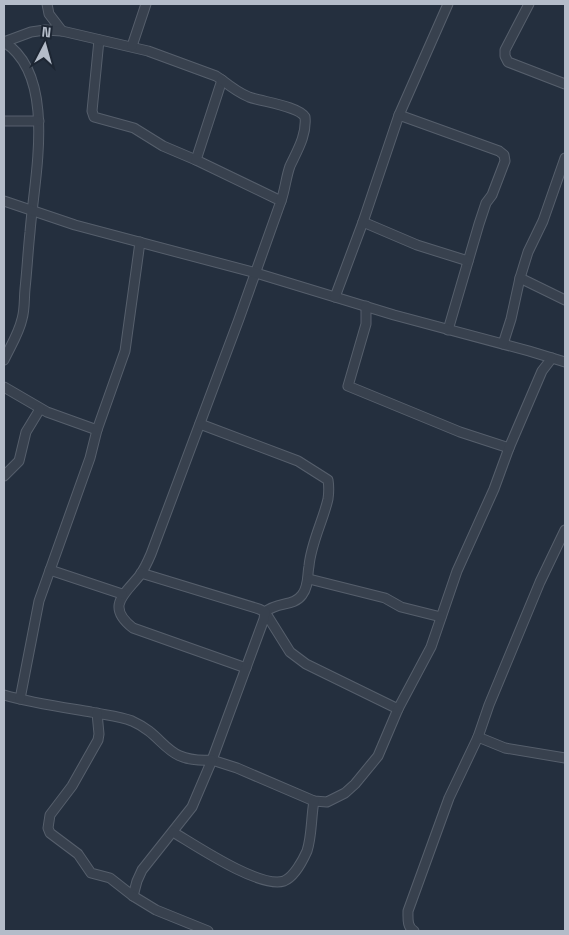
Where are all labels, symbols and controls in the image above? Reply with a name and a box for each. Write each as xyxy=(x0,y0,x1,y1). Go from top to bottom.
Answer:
north arrow xyxy=(20,20,70,70)
text: N xyxy=(41,23,52,42)

